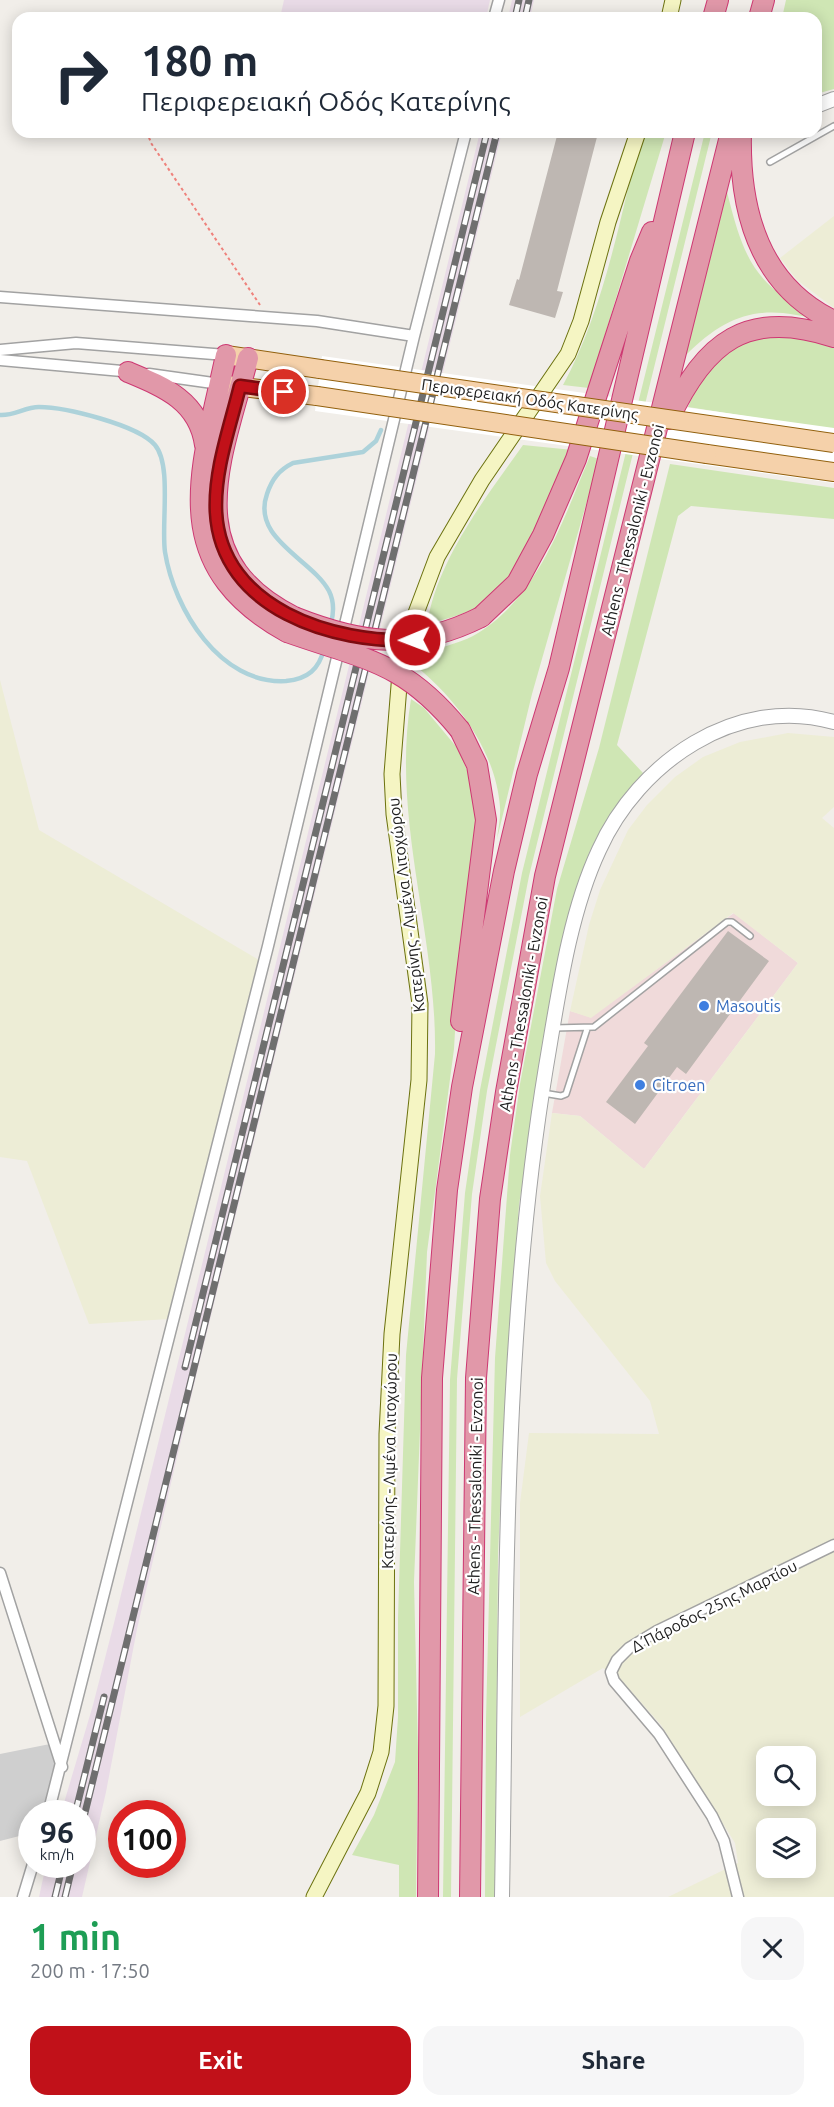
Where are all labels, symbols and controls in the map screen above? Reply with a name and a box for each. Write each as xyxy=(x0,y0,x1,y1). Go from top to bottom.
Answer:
icon: right xyxy=(42,36,120,114)
text: 180 m xyxy=(141,37,258,84)
text: Περιφερειακή Οδός Κατερίνης xyxy=(141,86,511,116)
pin xyxy=(258,366,309,417)
icon: arrive xyxy=(267,375,300,408)
street label: Περιφερειακή Οδός Κατερίνης xyxy=(420,375,640,424)
street label: Athens - Thessaloniki - Evzonoi xyxy=(597,422,667,638)
position arrow xyxy=(383,608,447,672)
street label: Κατερίνης - Λιμένα Λιτοχώρου xyxy=(384,797,429,1013)
street label: Athens - Thessaloniki - Evzonoi xyxy=(495,895,551,1113)
place label: Masoutis xyxy=(716,997,781,1015)
marker: Masoutis xyxy=(697,999,711,1013)
place label: Citroen xyxy=(652,1076,705,1094)
marker: Citroen xyxy=(633,1078,647,1092)
street label: Κατερίνης - Λιμένα Λιτοχώρου xyxy=(378,1353,401,1569)
street label: Athens - Thessaloniki - Evzonoi xyxy=(464,1377,486,1595)
street label: Δ΄ Πάροδος 25ης Μαρτίου xyxy=(628,1556,800,1657)
map controls xyxy=(756,1746,816,1878)
button: search xyxy=(756,1746,816,1806)
speed limit sign: 100 xyxy=(108,1800,186,1878)
text: 96 xyxy=(40,1815,74,1849)
button: layers xyxy=(756,1818,816,1878)
text: km/h xyxy=(40,1846,74,1863)
text: 1 min xyxy=(30,1916,121,1957)
button: close xyxy=(741,1917,804,1980)
text: 200 m · 17:50 xyxy=(30,1959,150,1982)
button: Exit xyxy=(30,2026,411,2095)
button: Share xyxy=(423,2026,804,2095)

